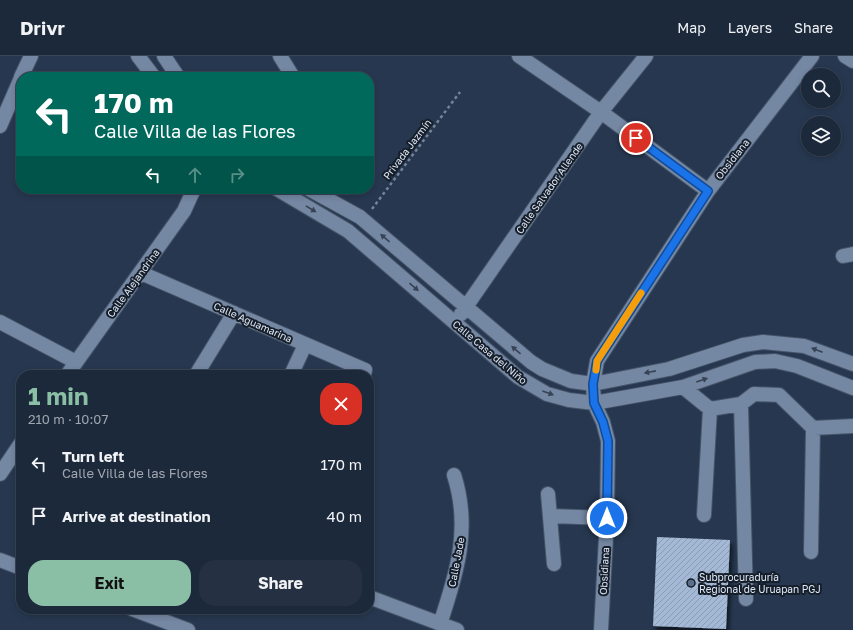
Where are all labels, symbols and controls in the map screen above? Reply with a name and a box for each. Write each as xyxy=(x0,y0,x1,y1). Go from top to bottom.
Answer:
text: Drivr xyxy=(20,16,65,39)
text: Map xyxy=(677,19,706,36)
text: Layers xyxy=(728,19,772,36)
text: Share xyxy=(794,19,833,36)
map controls xyxy=(801,68,841,156)
button: search xyxy=(801,68,841,108)
text: 170 m xyxy=(94,86,173,119)
icon: left xyxy=(28,88,80,140)
street label: Privada Jazmín xyxy=(380,116,434,182)
button: layers xyxy=(801,116,841,156)
text: Calle Villa de las Flores xyxy=(94,120,296,142)
pin xyxy=(619,121,653,155)
icon: arrive xyxy=(625,127,647,149)
street label: Obsidiana xyxy=(713,136,751,182)
street label: Calle Salvador Allende xyxy=(513,140,585,236)
icon: left xyxy=(142,164,164,186)
icon: ahead xyxy=(184,164,206,186)
icon: right xyxy=(226,164,248,186)
one-way arrow xyxy=(306,205,316,213)
one-way arrow xyxy=(380,234,391,243)
street label: Calle Alejandrina xyxy=(104,247,162,319)
one-way arrow xyxy=(408,283,419,292)
street label: Calle Aguamarina xyxy=(212,299,294,345)
street label: Calle Casa del Niño xyxy=(451,318,529,386)
one-way arrow xyxy=(511,345,522,354)
one-way arrow xyxy=(810,347,822,353)
one-way arrow xyxy=(644,370,656,376)
one-way arrow xyxy=(697,377,709,383)
text: 1 min xyxy=(28,381,88,410)
button: close xyxy=(320,383,362,425)
one-way arrow xyxy=(543,391,555,397)
text: 210 m · 10:07 xyxy=(28,411,108,427)
text: Turn left xyxy=(62,447,124,465)
icon: left xyxy=(28,453,50,475)
text: 170 m xyxy=(320,455,362,473)
text: Calle Villa de las Flores xyxy=(62,465,208,481)
position arrow xyxy=(586,497,628,539)
icon: arrive xyxy=(28,505,50,527)
text: Arrive at destination xyxy=(62,507,211,525)
text: 40 m xyxy=(327,507,362,525)
street label: Calle Jade xyxy=(445,536,467,588)
street label: Obsidiana xyxy=(597,547,611,595)
button: Exit xyxy=(28,560,191,606)
button: Share xyxy=(199,560,362,606)
place label: Subprocuraduría Regional de Uruapan PGJ xyxy=(699,571,821,595)
marker: Subprocuraduría Regional de Uruapan PGJ xyxy=(686,578,696,588)

